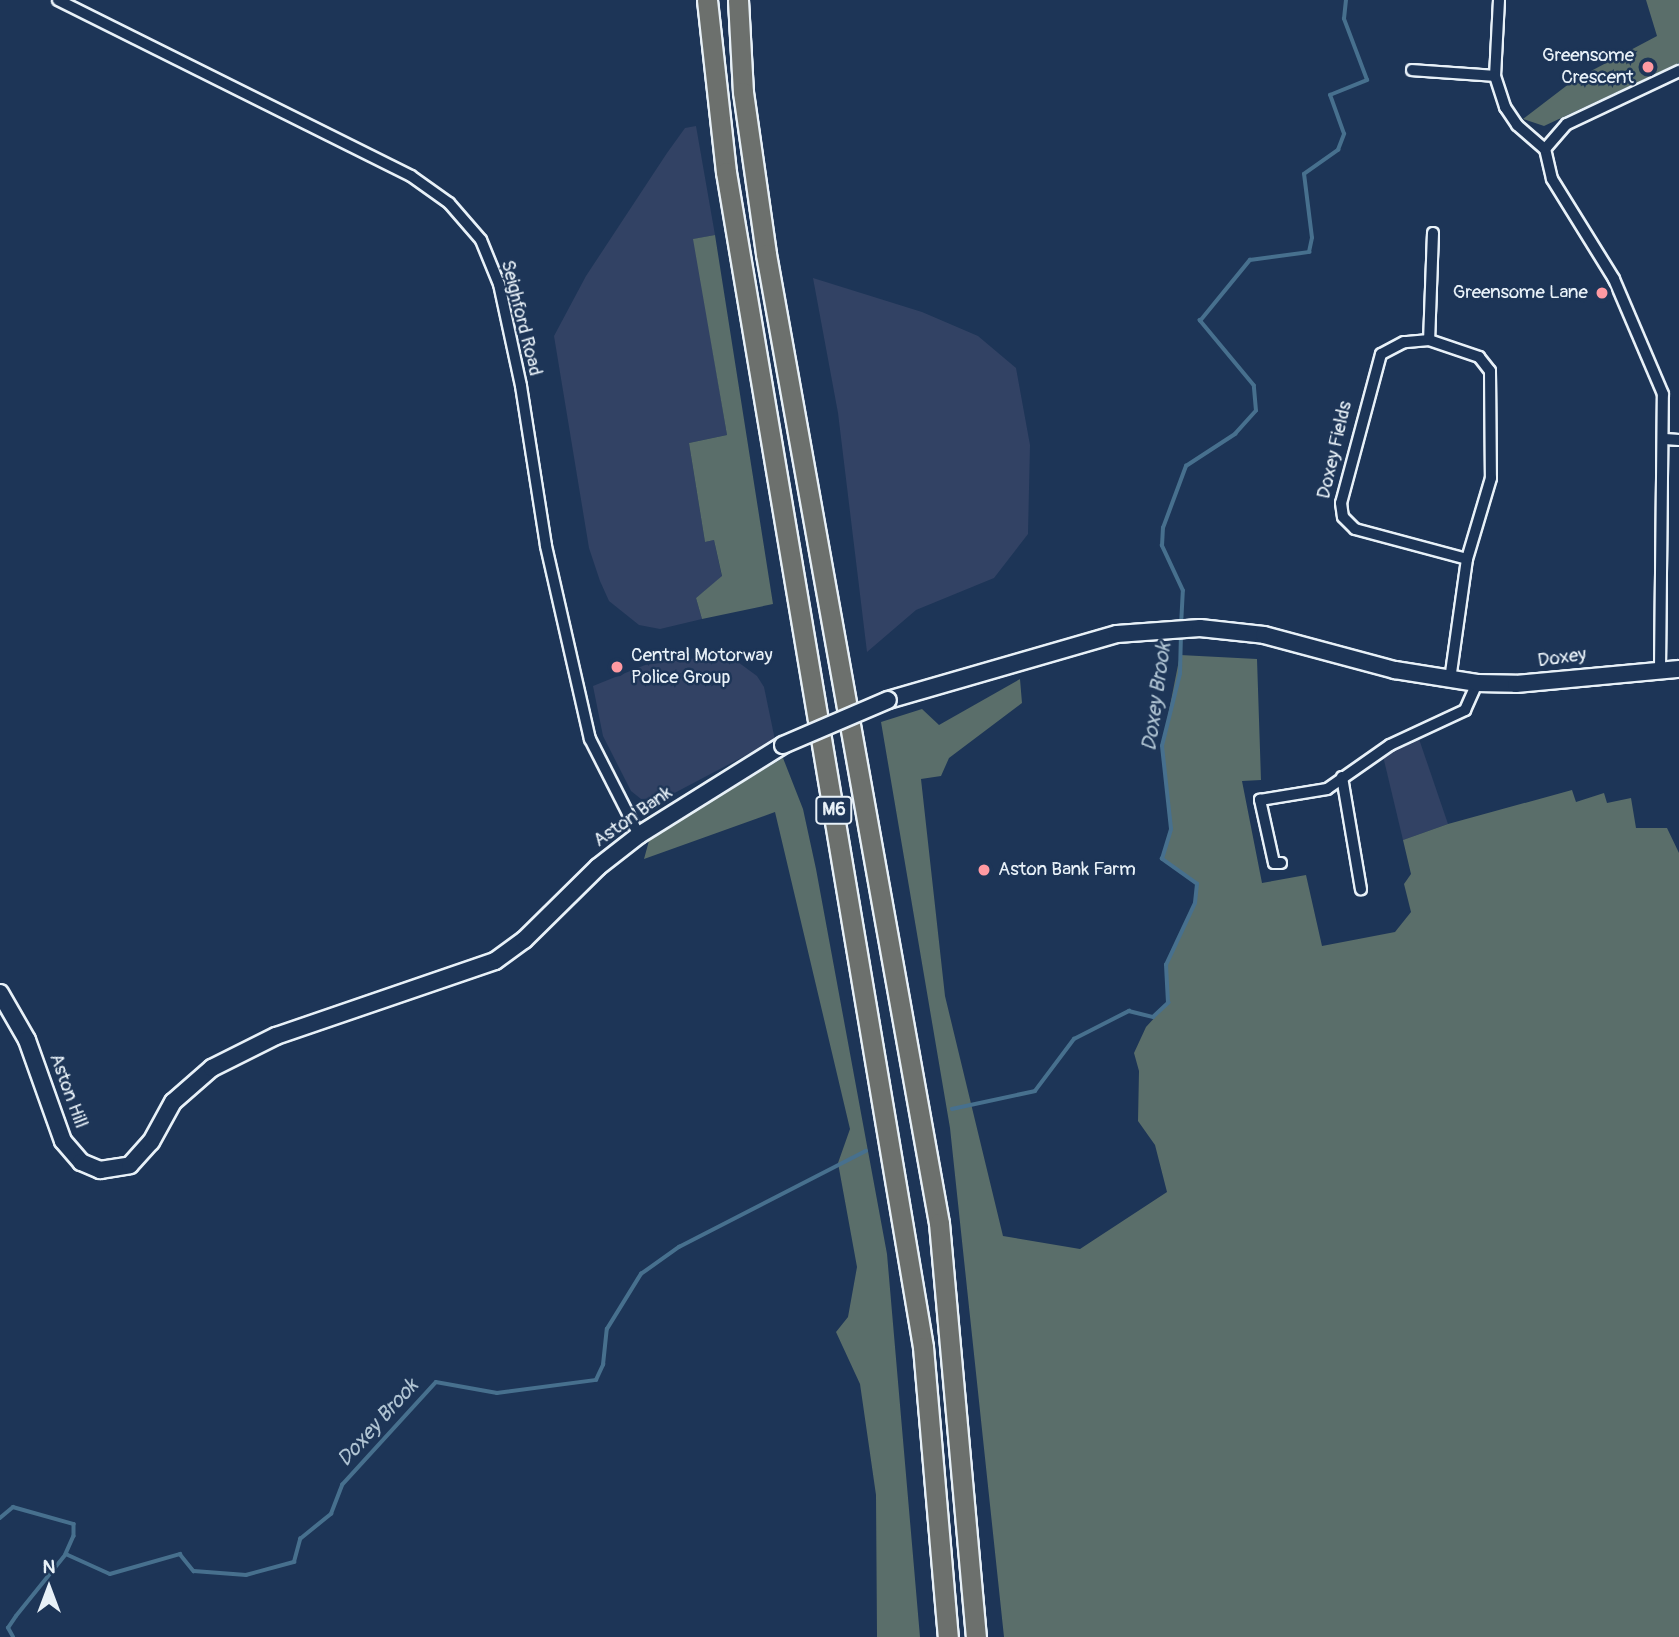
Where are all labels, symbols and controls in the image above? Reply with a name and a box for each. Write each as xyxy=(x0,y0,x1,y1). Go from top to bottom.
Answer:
place label: Greensome Crescent xyxy=(1542,45,1634,89)
marker: Greensome Crescent xyxy=(1640,59,1656,75)
street label: Seighford Road xyxy=(496,258,546,378)
place label: Greensome Lane xyxy=(1453,282,1588,304)
marker: Greensome Lane xyxy=(1594,285,1610,301)
street label: Doxey Fields xyxy=(1313,399,1357,501)
water label: Doxey Brook xyxy=(1137,641,1177,753)
street label: Doxey xyxy=(1536,643,1588,673)
place label: Central Motorway Police Group xyxy=(631,645,772,689)
marker: Central Motorway Police Group xyxy=(609,659,625,675)
street label: Aston Bank xyxy=(589,782,677,852)
road number: M6 xyxy=(815,796,853,824)
place label: Aston Bank Farm xyxy=(998,859,1136,881)
marker: Aston Bank Farm xyxy=(976,862,992,878)
street label: Aston Hill xyxy=(44,1051,92,1131)
water label: Doxey Brook xyxy=(332,1374,424,1472)
north arrow xyxy=(14,1553,84,1623)
text: N xyxy=(43,1555,55,1579)

